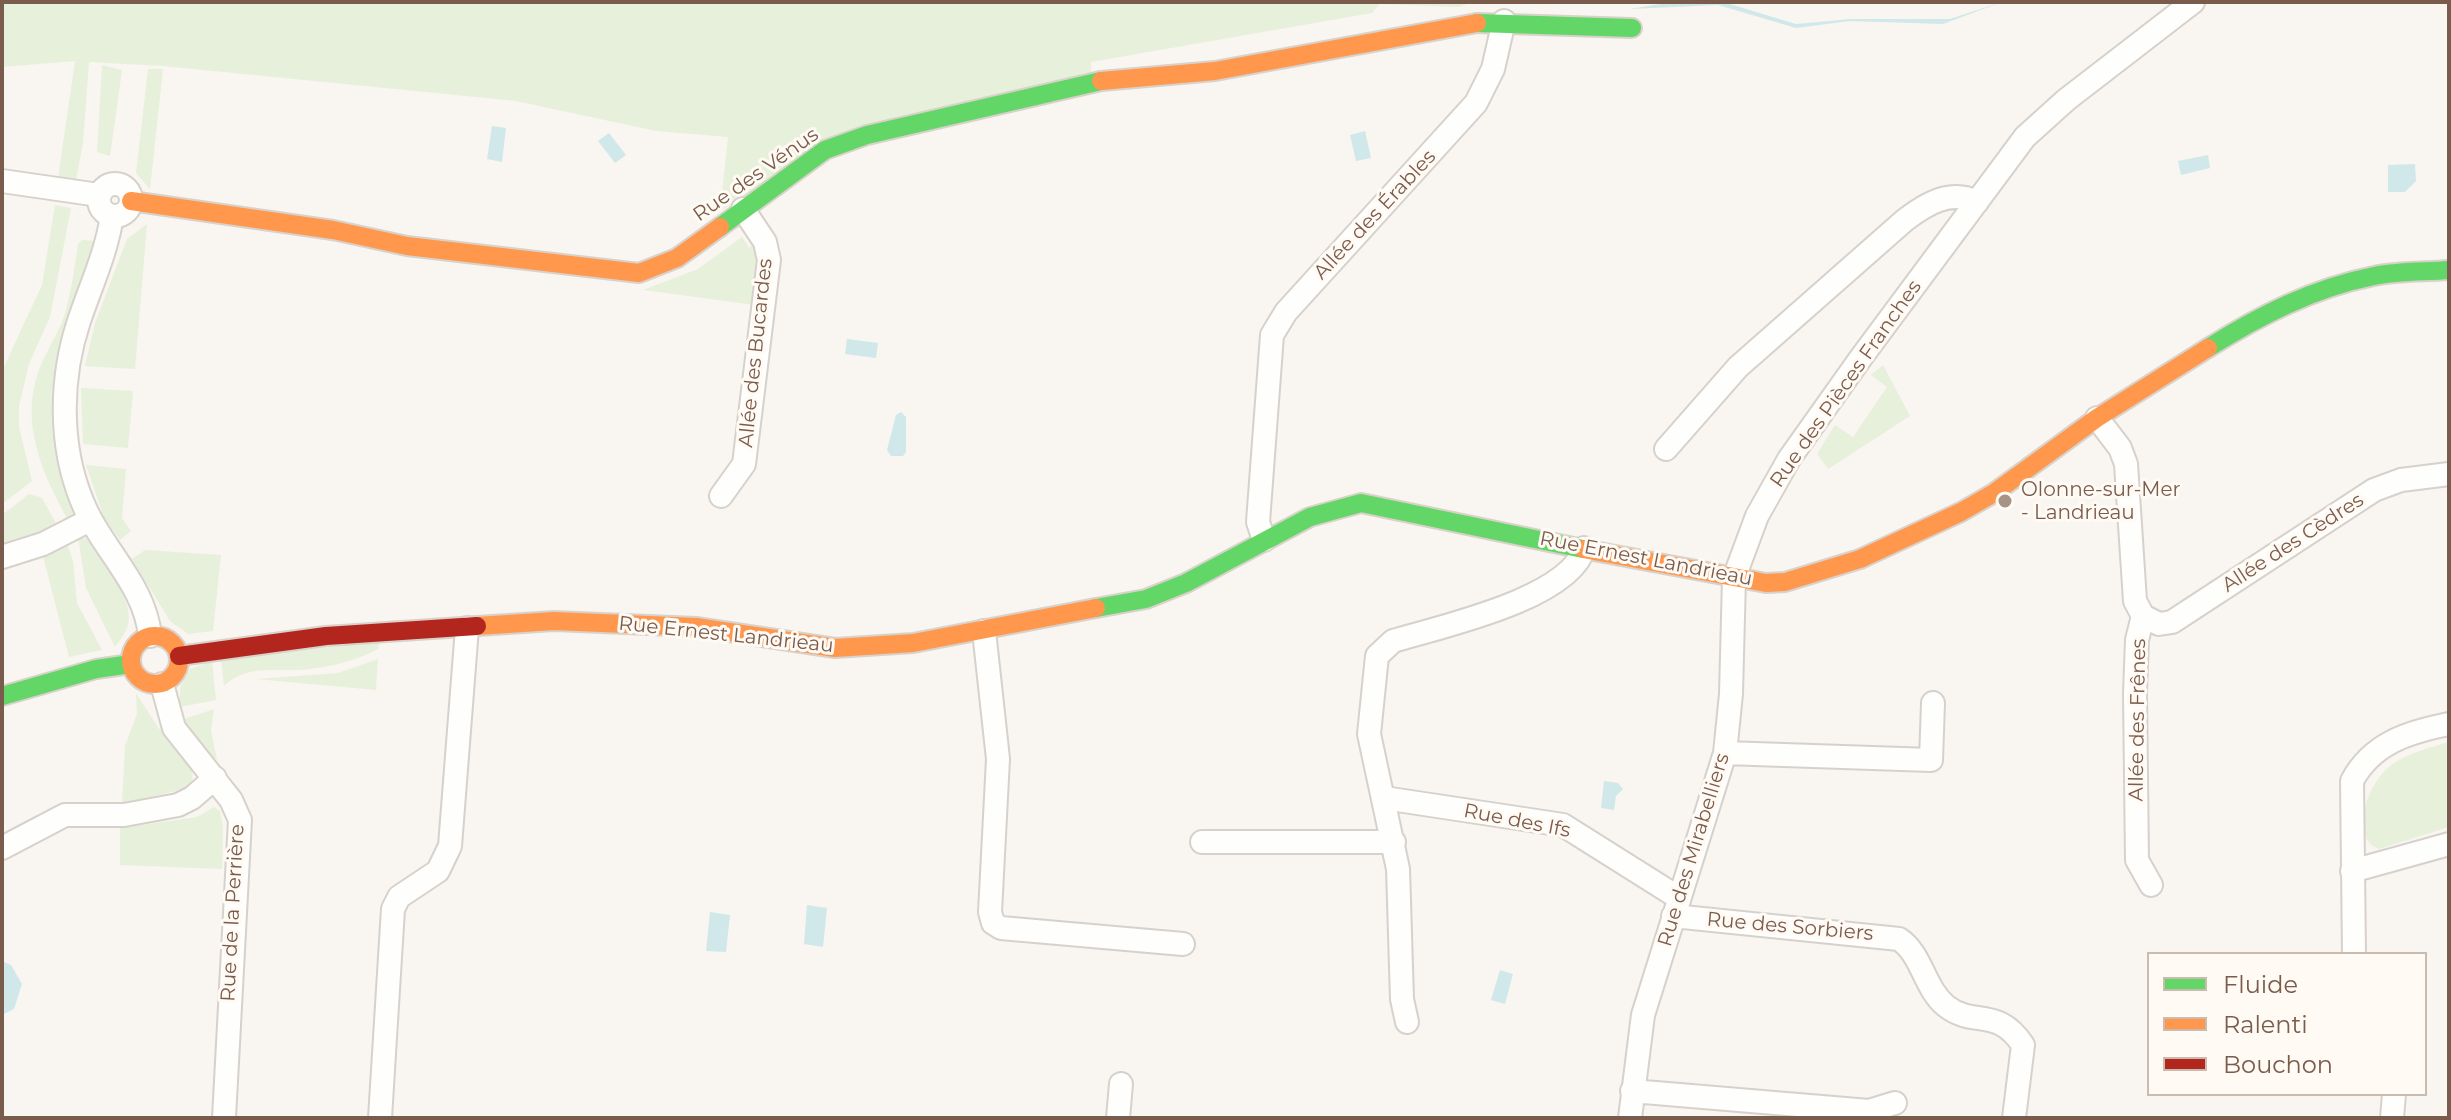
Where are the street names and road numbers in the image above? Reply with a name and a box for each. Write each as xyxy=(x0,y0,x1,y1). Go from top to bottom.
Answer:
street label: Rue des Vénus xyxy=(689,123,823,227)
street label: Allée des Érables xyxy=(1309,145,1441,285)
street label: Allée des Bucardes xyxy=(734,257,778,449)
street label: Rue des Pièces Franches xyxy=(1765,276,1927,492)
street label: Allée des Cèdres xyxy=(2218,488,2368,598)
street label: Rue Ernest Landrieau xyxy=(1538,527,1754,591)
street label: Rue Ernest Landrieau xyxy=(617,612,835,658)
street label: Allée des Frênes xyxy=(2125,638,2151,802)
street label: Rue des Mirabelliers xyxy=(1653,750,1735,950)
street label: Rue des Ifs xyxy=(1461,799,1573,843)
street label: Rue de la Perrière xyxy=(216,824,250,1002)
street label: Rue des Sorbiers xyxy=(1706,908,1874,946)

